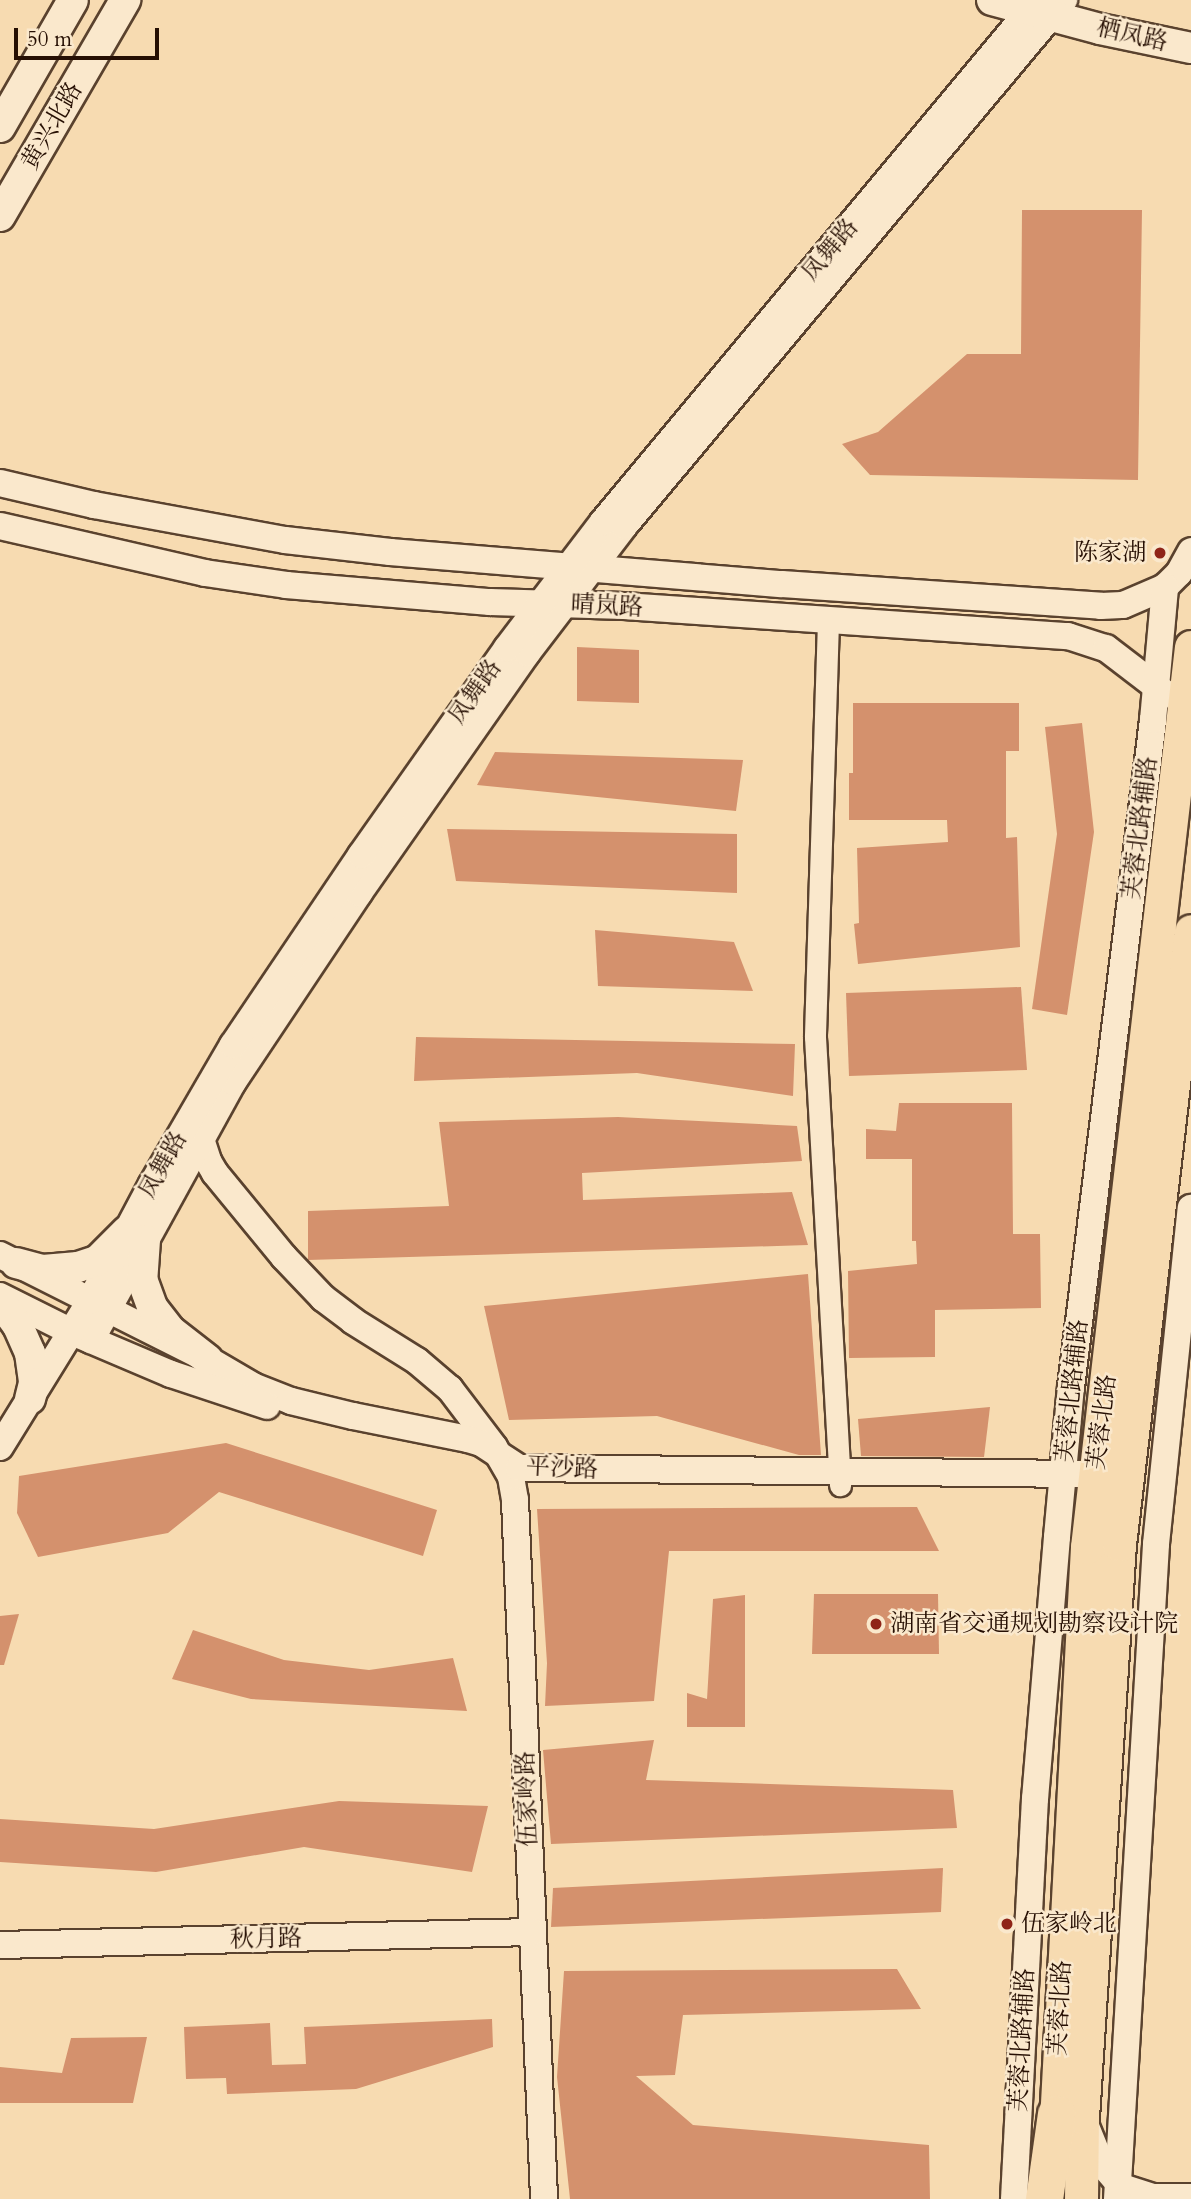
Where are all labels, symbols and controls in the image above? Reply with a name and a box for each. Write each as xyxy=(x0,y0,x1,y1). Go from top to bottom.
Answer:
street label: 栖凤路 xyxy=(1094,13,1170,57)
scale bar xyxy=(18,14,163,58)
text: 50 m xyxy=(27,25,72,54)
street label: 黄兴北路 xyxy=(16,77,88,175)
street label: 凤舞路 xyxy=(796,213,864,287)
place label: 陈家湖 xyxy=(1074,539,1146,567)
marker: 陈家湖 xyxy=(1152,545,1168,561)
street label: 晴岚路 xyxy=(570,590,644,622)
street label: 凤舞路 xyxy=(443,654,507,730)
street label: 芙蓉北路辅路 xyxy=(1117,755,1163,901)
street label: 凤舞路 xyxy=(133,1127,193,1203)
street label: 芙蓉北路辅路 xyxy=(1050,1318,1094,1464)
street label: 芙蓉北路 xyxy=(1082,1373,1122,1471)
street label: 平沙路 xyxy=(525,1452,599,1484)
place label: 湖南省交通规划勘察设计院 xyxy=(890,1610,1178,1638)
marker: 湖南省交通规划勘察设计院 xyxy=(868,1616,884,1632)
street label: 伍家岭路 xyxy=(511,1751,543,1847)
place label: 伍家岭北 xyxy=(1021,1910,1117,1938)
marker: 伍家岭北 xyxy=(999,1916,1015,1932)
street label: 秋月路 xyxy=(230,1924,302,1954)
street label: 芙蓉北路 xyxy=(1043,1959,1077,2057)
street label: 芙蓉北路辅路 xyxy=(1004,1967,1040,2113)

